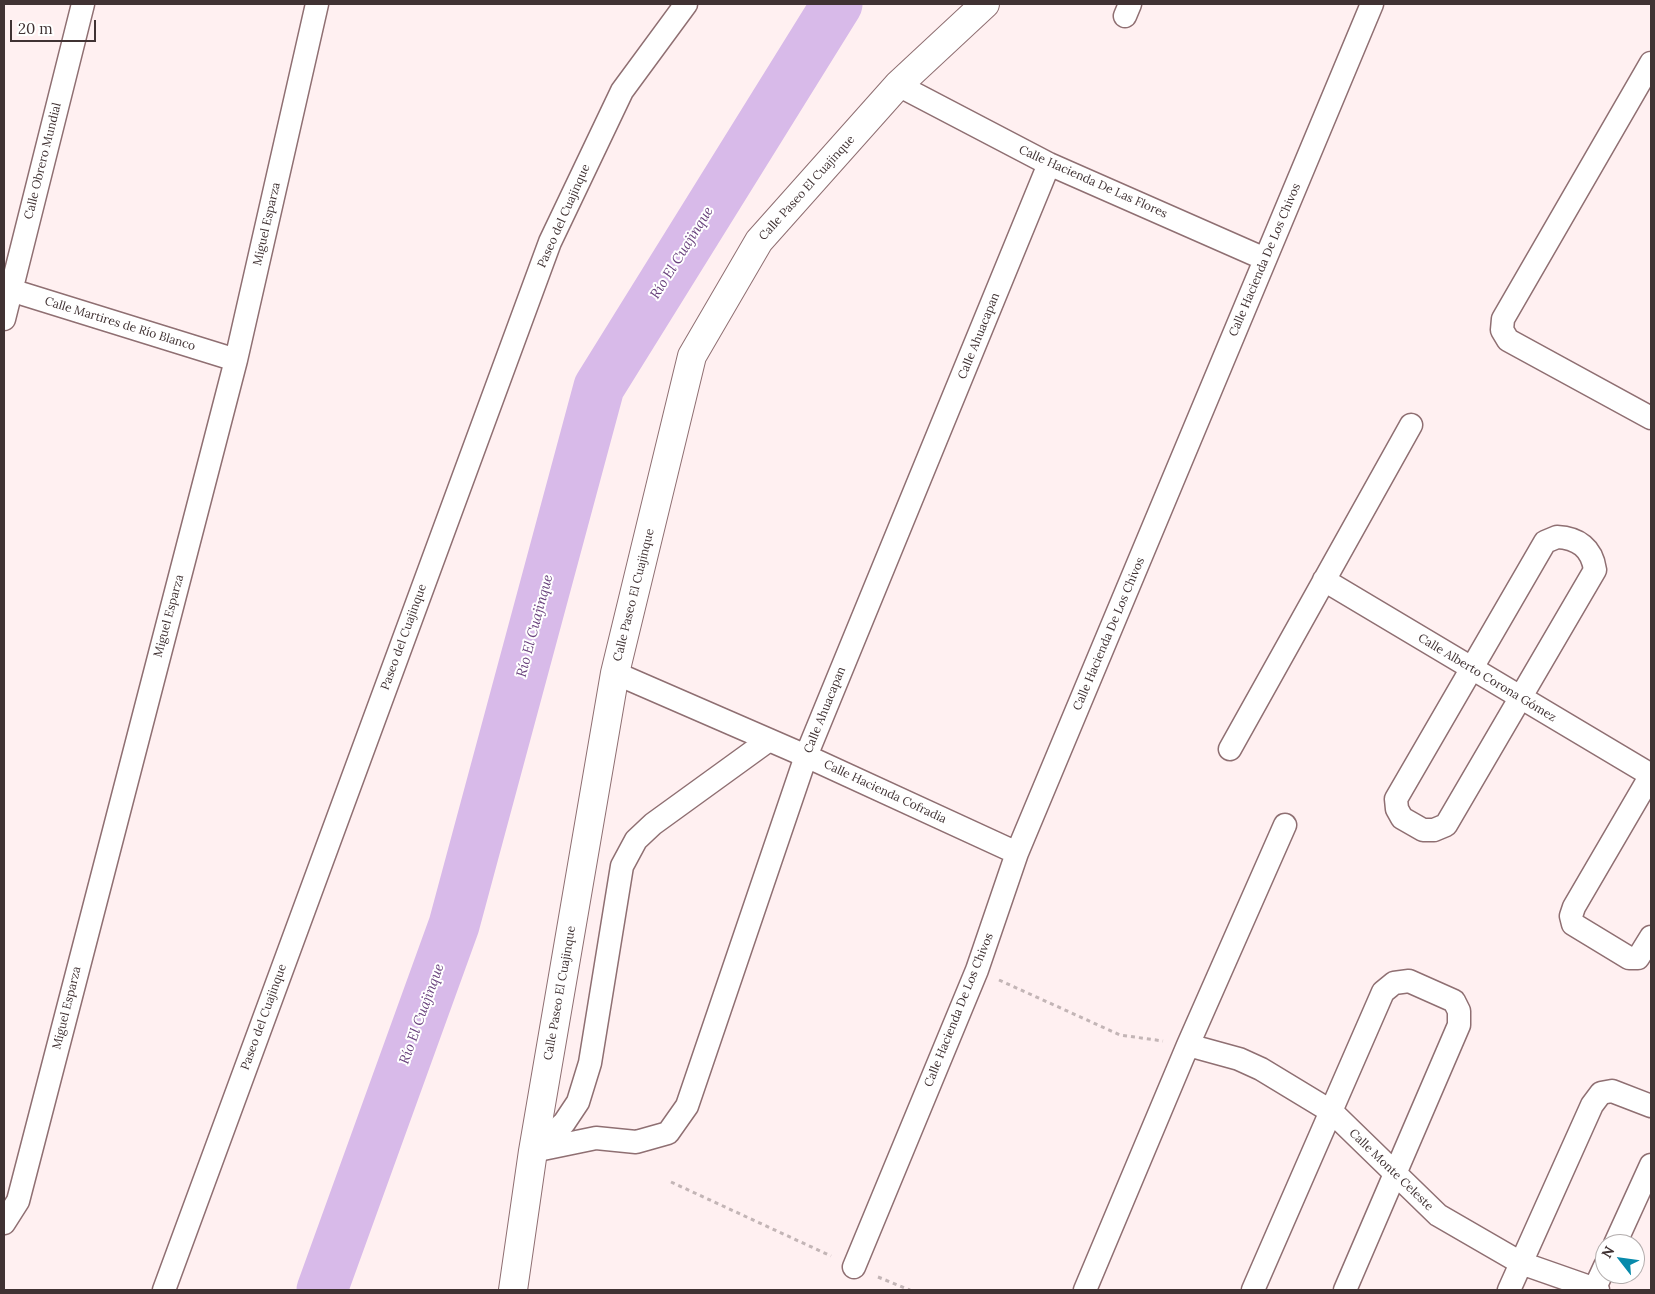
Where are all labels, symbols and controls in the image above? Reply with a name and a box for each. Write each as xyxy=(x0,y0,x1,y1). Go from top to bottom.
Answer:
scale bar xyxy=(12,10,99,42)
text: 20 m xyxy=(18,19,53,38)
street label: Calle Obrero Mundial xyxy=(22,101,64,221)
street label: Calle Paseo El Cuajinque xyxy=(756,133,858,243)
street label: Calle Hacienda De Las Flores xyxy=(1017,143,1169,221)
street label: Paseo del Cuajinque xyxy=(535,162,593,270)
street label: Miguel Esparza xyxy=(250,181,284,267)
street label: Calle Hacienda De Los Chivos xyxy=(1226,181,1304,339)
water label: Río El Cuajinque xyxy=(647,204,717,302)
street label: Calle Ahuacapan xyxy=(955,291,1003,381)
street label: Calle Martires de Río Blanco xyxy=(43,294,197,354)
street label: Calle Paseo El Cuajinque xyxy=(611,527,657,663)
street label: Calle Hacienda De Los Chivos xyxy=(1070,555,1148,713)
street label: Miguel Esparza xyxy=(151,573,187,659)
water label: Río El Cuajinque xyxy=(513,573,557,679)
street label: Paseo del Cuajinque xyxy=(378,582,430,692)
street label: Calle Alberto Corona Gómez xyxy=(1415,631,1559,725)
street label: Calle Ahuacapan xyxy=(801,665,849,755)
street label: Calle Hacienda Cofradia xyxy=(821,757,949,827)
street label: Calle Paseo El Cuajinque xyxy=(541,925,579,1061)
street label: Calle Hacienda De Los Chivos xyxy=(921,931,997,1089)
street label: Paseo del Cuajinque xyxy=(238,962,290,1072)
water label: Río El Cuajinque xyxy=(396,962,448,1066)
street label: Miguel Esparza xyxy=(50,965,84,1051)
street label: Calle Monte Celeste xyxy=(1346,1126,1436,1214)
north arrow xyxy=(1595,1234,1645,1284)
text: N xyxy=(1597,1243,1618,1261)

